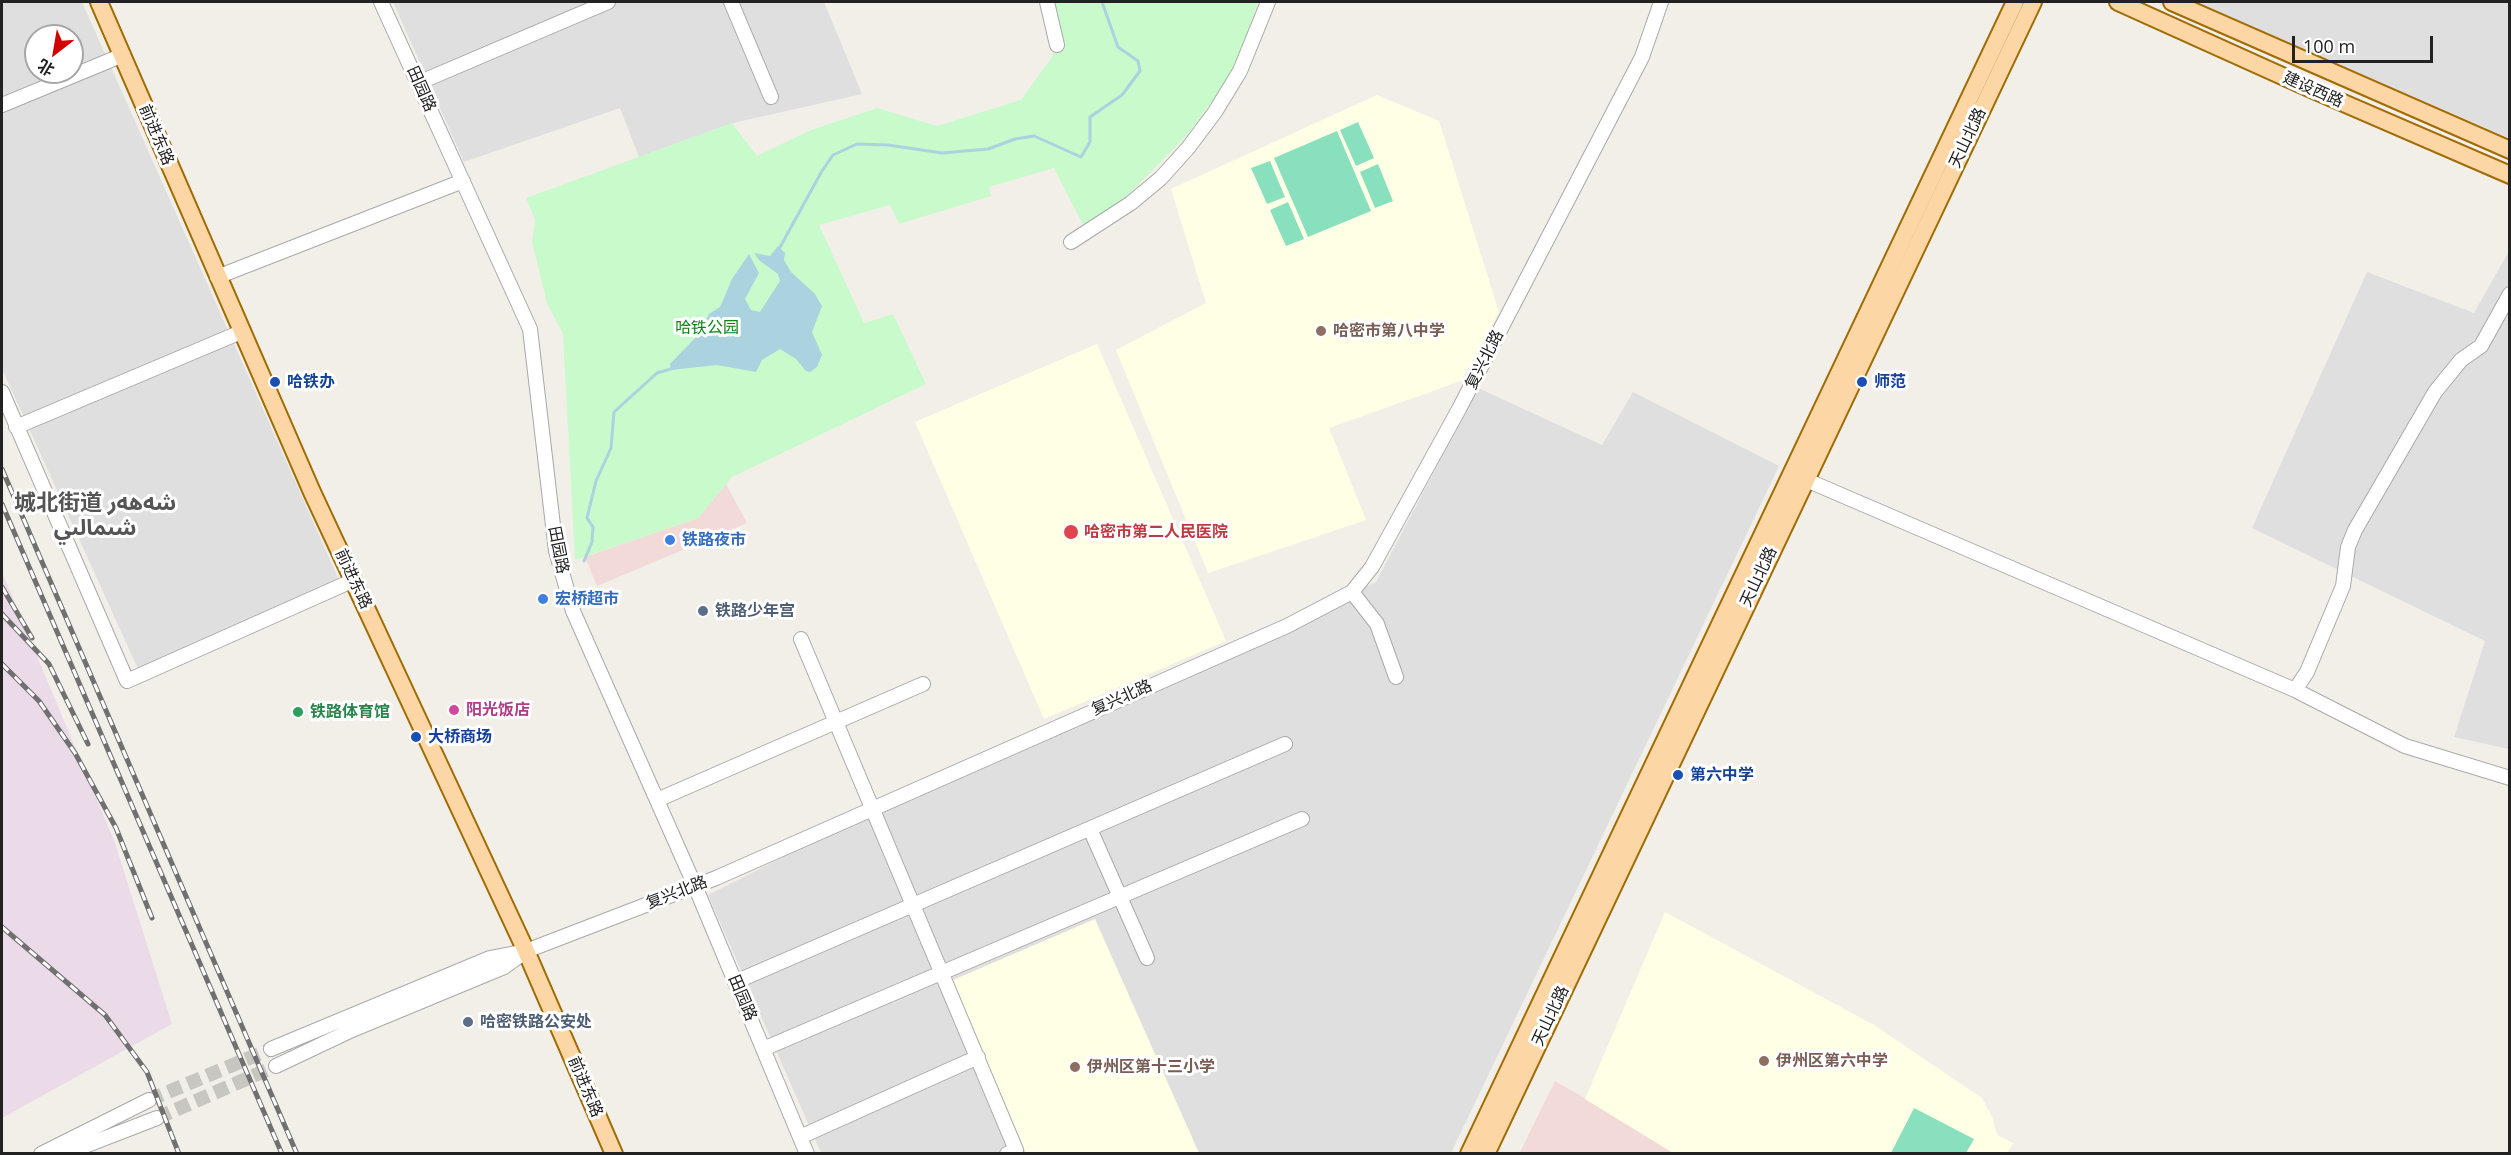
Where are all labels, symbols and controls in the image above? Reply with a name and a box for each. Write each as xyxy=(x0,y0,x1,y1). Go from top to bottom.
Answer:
north arrow xyxy=(24,24,84,84)
scale bar xyxy=(2295,24,2436,62)
text: 100 m xyxy=(2303,34,2355,58)
text: 北 xyxy=(33,54,58,81)
street label: 田园路 xyxy=(402,63,440,115)
street label: 建设西路 xyxy=(2280,68,2346,112)
street label: 前进东路 xyxy=(135,102,177,168)
street label: 天山北路 xyxy=(1946,105,1990,171)
park label: 哈铁公园 xyxy=(675,318,739,338)
place label: 哈密市第八中学 xyxy=(1333,321,1445,341)
marker: 哈密市第八中学 xyxy=(1314,324,1328,338)
street label: 复兴北路 xyxy=(1462,327,1508,393)
place label: 哈铁办 xyxy=(287,372,335,392)
place label: 师范 xyxy=(1874,372,1906,392)
marker: 哈铁办 xyxy=(268,375,282,389)
marker: 师范 xyxy=(1855,375,1869,389)
district label: 城北街道 شەھەر شىمالىي xyxy=(14,491,176,542)
place label: 哈密市第二人民医院 xyxy=(1084,522,1228,542)
marker: 哈密市第二人民医院 xyxy=(1062,523,1080,541)
street label: 田园路 xyxy=(544,525,572,575)
place label: 铁路夜市 xyxy=(682,530,746,550)
marker: 铁路夜市 xyxy=(663,533,677,547)
street label: 天山北路 xyxy=(1737,544,1781,610)
street label: 前进东路 xyxy=(331,546,375,612)
place label: 宏桥超市 xyxy=(555,589,619,609)
marker: 宏桥超市 xyxy=(536,592,550,606)
place label: 铁路少年宫 xyxy=(715,601,795,621)
marker: 铁路少年宫 xyxy=(696,604,710,618)
street label: 复兴北路 xyxy=(1089,676,1155,720)
place label: 阳光饭店 xyxy=(466,700,530,720)
place label: 铁路体育馆 xyxy=(310,702,390,722)
marker: 阳光饭店 xyxy=(447,703,461,717)
marker: 铁路体育馆 xyxy=(291,705,305,719)
place label: 大桥商场 xyxy=(428,727,492,747)
marker: 大桥商场 xyxy=(409,730,423,744)
place label: 第六中学 xyxy=(1690,765,1754,785)
marker: 第六中学 xyxy=(1671,768,1685,782)
street label: 复兴北路 xyxy=(644,873,710,913)
street label: 田园路 xyxy=(724,972,760,1024)
street label: 天山北路 xyxy=(1529,983,1573,1049)
place label: 哈密铁路公安处 xyxy=(480,1012,592,1032)
marker: 哈密铁路公安处 xyxy=(461,1015,475,1029)
place label: 伊州区第六中学 xyxy=(1776,1051,1888,1071)
street label: 前进东路 xyxy=(564,1054,606,1120)
marker: 伊州区第六中学 xyxy=(1757,1054,1771,1068)
place label: 伊州区第十三小学 xyxy=(1087,1057,1215,1077)
marker: 伊州区第十三小学 xyxy=(1068,1060,1082,1074)

